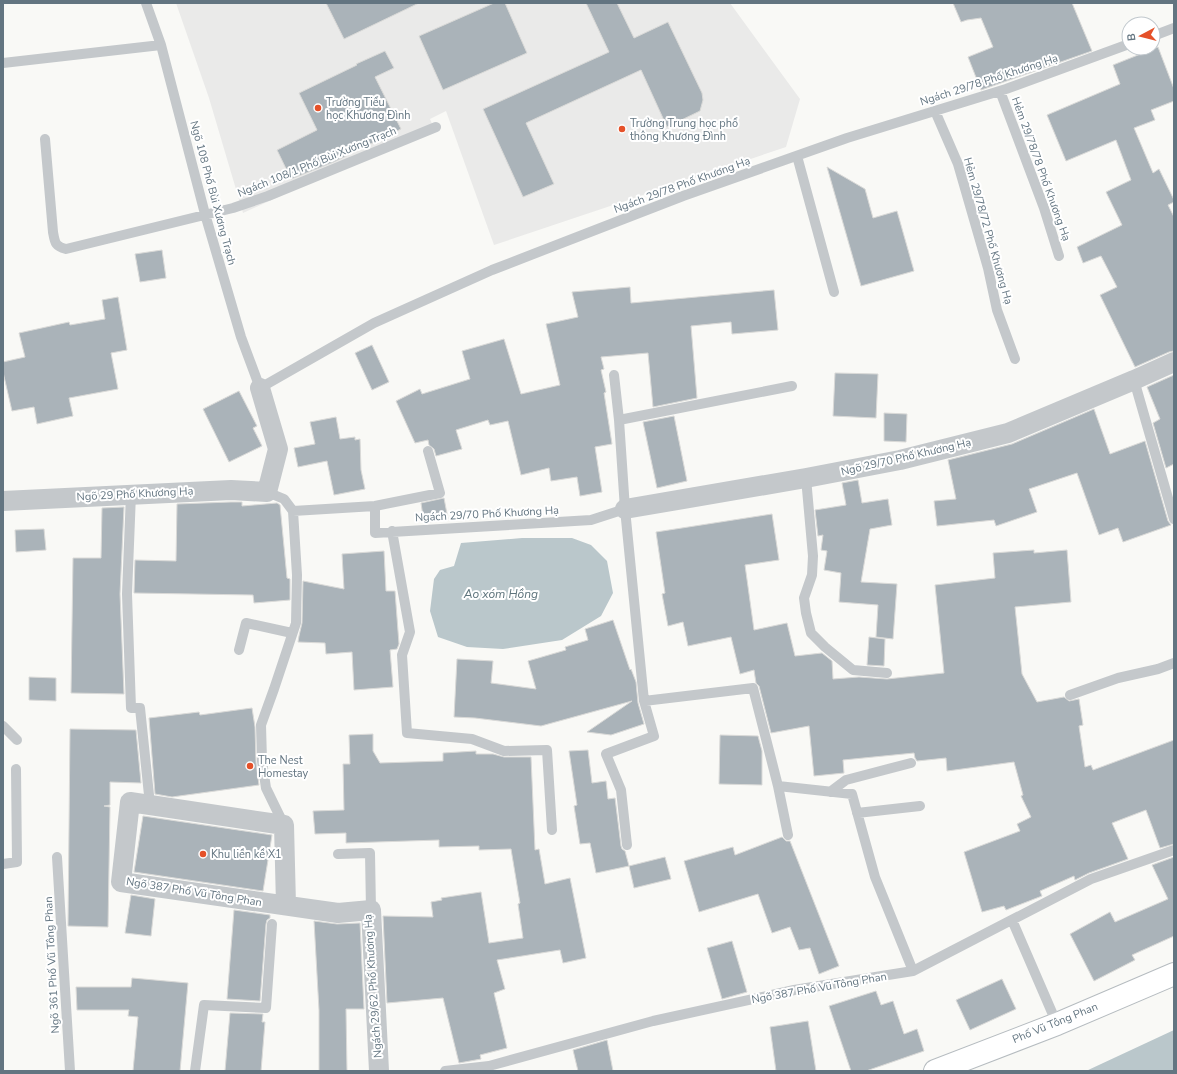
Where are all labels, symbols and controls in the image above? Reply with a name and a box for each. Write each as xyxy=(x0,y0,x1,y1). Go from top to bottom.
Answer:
north arrow xyxy=(1121,16,1161,56)
text: B xyxy=(1124,32,1139,42)
street label: Ngách 29/78 Phố Khương Hạ xyxy=(918,51,1060,109)
place label: Trường Tiểu học Khương Đình xyxy=(326,95,410,123)
street label: Hẻm 29/78/78 Phố Khương Hạ xyxy=(1008,95,1074,243)
marker: Trường Tiểu học Khương Đình xyxy=(313,103,323,113)
place label: Trường Trung học phổ thông Khương Đình xyxy=(630,116,738,144)
street label: Ngõ 108 Phố Bùi Xương Trạch xyxy=(186,119,240,267)
street label: Ngách 108/1 Phố Bùi Xương Trạch xyxy=(235,123,399,201)
marker: Trường Trung học phổ thông Khương Đình xyxy=(617,124,627,134)
street label: Ngách 29/78 Phố Khương Hạ xyxy=(612,153,752,217)
street label: Hẻm 29/78/72 Phố Khương Hạ xyxy=(960,156,1016,306)
street label: Ngõ 29/70 Phố Khương Hạ xyxy=(839,435,973,479)
street label: Ngõ 29 Phố Khương Hạ xyxy=(76,483,194,505)
street label: Ngách 29/70 Phố Khương Hạ xyxy=(415,503,560,525)
water label: Ao xóm Hồng xyxy=(463,586,538,602)
place label: The Nest Homestay xyxy=(258,753,309,781)
marker: The Nest Homestay xyxy=(245,761,255,771)
place label: Khu liền kề X1 xyxy=(211,847,282,862)
marker: Khu liền kề X1 xyxy=(198,849,208,859)
street label: Ngõ 387 Phố Vũ Tông Phan xyxy=(125,874,263,910)
street label: Ngõ 361 Phố Vũ Tông Phan xyxy=(41,896,63,1034)
street label: Ngách 29/62 Phố Khương Hạ xyxy=(360,913,386,1058)
street label: Ngõ 387 Phố Vũ Tông Phan xyxy=(750,969,888,1007)
street label: Phố Vũ Tông Phan xyxy=(1010,999,1100,1047)

